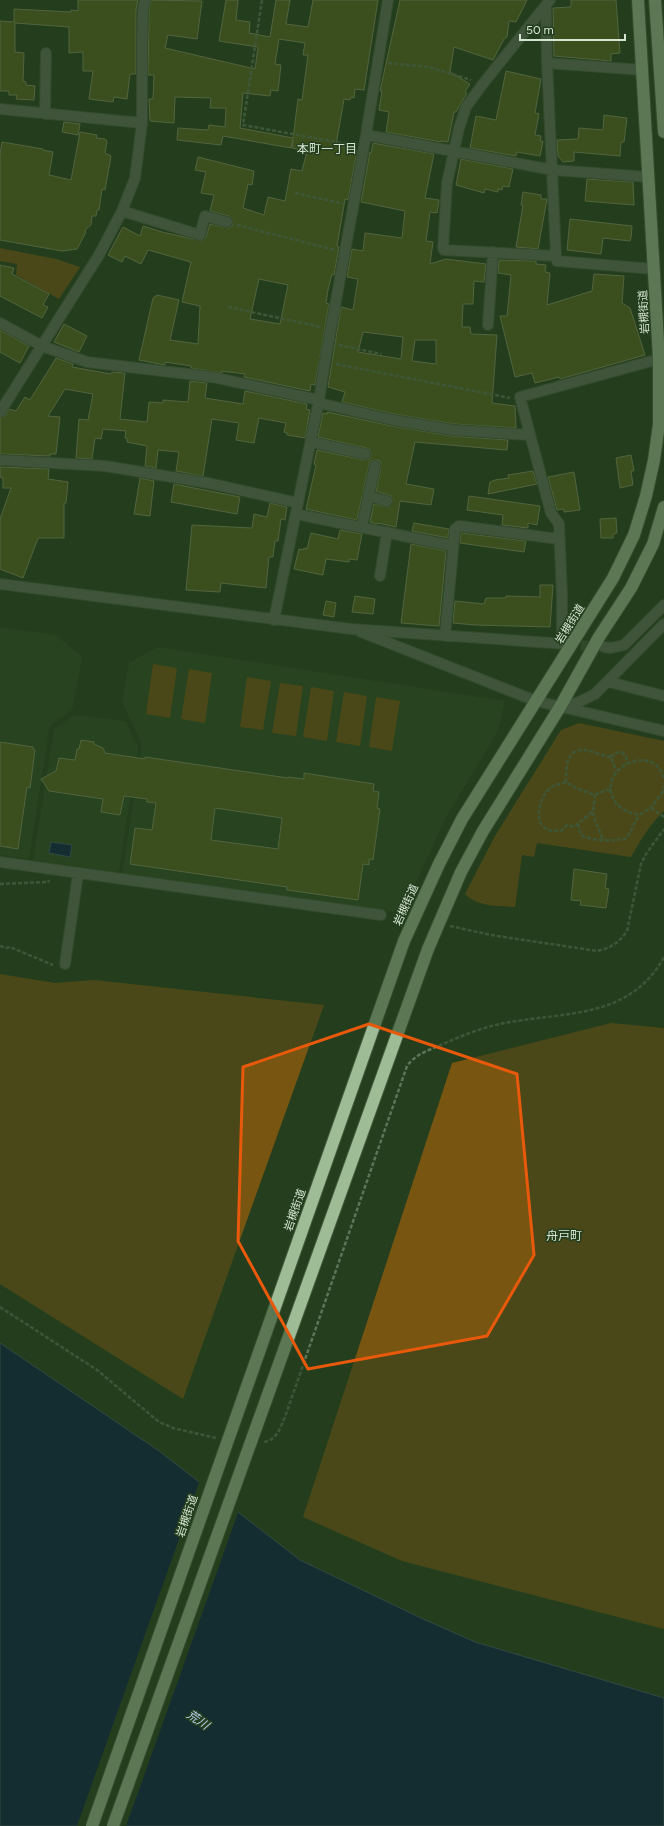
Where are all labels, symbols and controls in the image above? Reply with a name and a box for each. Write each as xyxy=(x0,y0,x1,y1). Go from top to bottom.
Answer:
scale bar xyxy=(520,16,625,42)
text: 50 m xyxy=(526,23,554,37)
district label: 本町一丁目 xyxy=(297,142,357,156)
street label: 岩槻街道 xyxy=(636,290,652,334)
street label: 岩槻街道 xyxy=(553,602,587,646)
street label: 岩槻街道 xyxy=(391,882,421,928)
street label: 岩槻街道 xyxy=(282,1187,308,1233)
district label: 舟戸町 xyxy=(546,1229,582,1243)
street label: 岩槻街道 xyxy=(174,1493,200,1539)
water label: 荒川 xyxy=(184,1707,214,1734)

